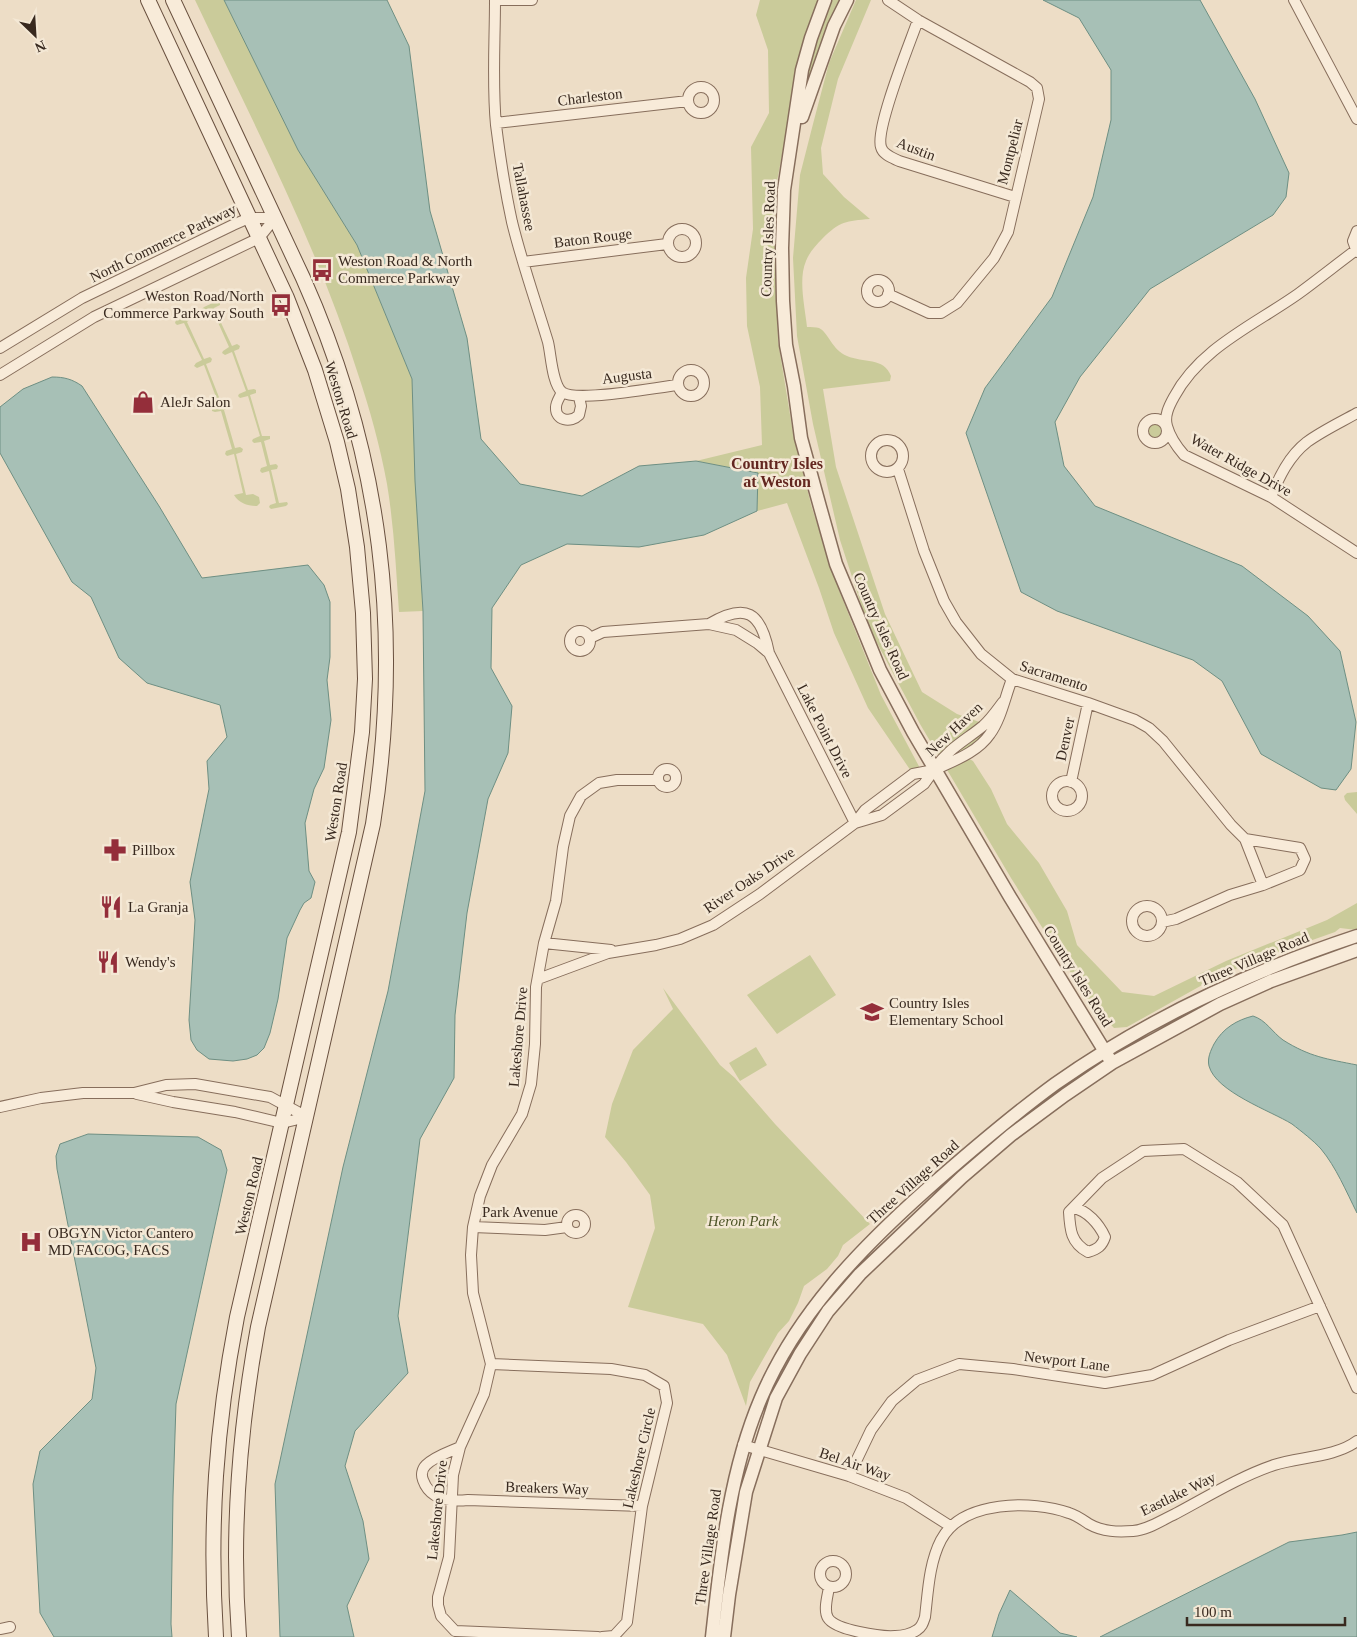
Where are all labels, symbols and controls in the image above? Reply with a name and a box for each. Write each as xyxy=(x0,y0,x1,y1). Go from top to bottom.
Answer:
north arrow xyxy=(10,10,60,60)
text: N xyxy=(33,37,48,55)
street label: Charleston xyxy=(557,85,624,109)
street label: Montpeliar xyxy=(994,118,1026,186)
street label: Austin xyxy=(894,134,938,164)
street label: Tallahassee xyxy=(510,162,538,233)
street label: Country Isles Road xyxy=(758,180,778,297)
street label: North Commerce Parkway xyxy=(87,200,239,285)
street label: Baton Rouge xyxy=(553,225,633,251)
place label: Weston Road & North Commerce Parkway xyxy=(338,253,473,286)
bus stop icon: Weston Road & North Commerce Parkway xyxy=(309,257,335,283)
place label: Weston Road/North Commerce Parkway South xyxy=(103,288,264,321)
bus stop icon: Weston Road/North Commerce Parkway South xyxy=(268,292,294,318)
street label: Weston Road xyxy=(322,359,360,441)
street label: Augusta xyxy=(601,365,653,387)
shop icon: AleJr Salon xyxy=(130,389,156,415)
place label: AleJr Salon xyxy=(160,394,231,410)
street label: Water Ridge Drive xyxy=(1188,431,1295,500)
district label: Country Isles at Weston xyxy=(731,455,823,490)
street label: Country Isles Road xyxy=(850,570,912,683)
street label: Sacramento xyxy=(1018,657,1090,695)
street label: Lake Point Drive xyxy=(794,681,856,781)
street label: New Haven xyxy=(922,699,986,759)
street label: Denver xyxy=(1053,716,1077,762)
street label: Weston Road xyxy=(322,761,350,843)
pharmacy icon: Pillbox xyxy=(102,837,128,863)
place label: Pillbox xyxy=(132,842,176,858)
street label: River Oaks Drive xyxy=(701,844,798,916)
restaurant icon: La Granja xyxy=(98,894,124,920)
place label: La Granja xyxy=(128,899,189,915)
street label: Country Isles Road xyxy=(1041,923,1116,1030)
street label: Three Village Road xyxy=(1197,929,1311,989)
restaurant icon: Wendy's xyxy=(95,949,121,975)
place label: Wendy's xyxy=(125,954,176,970)
street label: Lakeshore Drive xyxy=(506,986,530,1088)
place label: Country Isles Elementary School xyxy=(889,995,1004,1028)
school or university icon: Country Isles Elementary School xyxy=(859,999,885,1025)
street label: Three Village Road xyxy=(864,1137,962,1227)
street label: Weston Road xyxy=(232,1155,266,1237)
street label: Park Avenue xyxy=(482,1204,558,1220)
park label: Heron Park xyxy=(707,1213,779,1229)
place label: OBGYN Victor Cantero MD FACOG, FACS xyxy=(48,1225,193,1258)
hospital icon: OBGYN Victor Cantero MD FACOG, FACS xyxy=(18,1229,44,1255)
street label: Newport Lane xyxy=(1023,1348,1111,1374)
street label: Lakeshore Circle xyxy=(620,1406,658,1510)
street label: Bel Air Way xyxy=(817,1444,893,1484)
street label: Lakeshore Drive xyxy=(424,1459,450,1561)
street label: Eastlake Way xyxy=(1138,1469,1219,1519)
street label: Breakers Way xyxy=(505,1479,590,1497)
street label: Three Village Road xyxy=(692,1487,724,1606)
scale bar xyxy=(1187,1594,1344,1626)
text: 100 m xyxy=(1194,1604,1232,1620)

